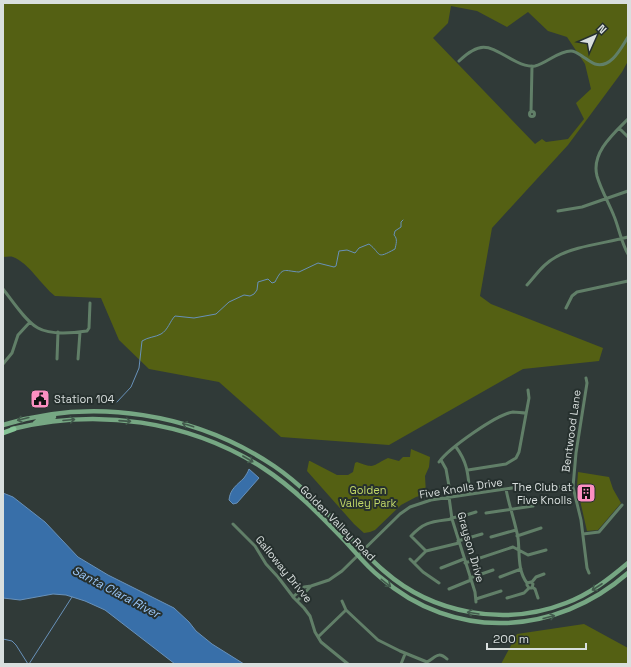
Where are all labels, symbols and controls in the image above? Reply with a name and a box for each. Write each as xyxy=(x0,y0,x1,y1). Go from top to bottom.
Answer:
north arrow xyxy=(575,16,615,56)
text: N xyxy=(595,21,610,36)
public building icon: Station 104 xyxy=(29,388,51,410)
street label: Bentwood Lane xyxy=(558,389,584,473)
place label: Station 104 xyxy=(54,392,115,406)
one-way arrow xyxy=(17,416,30,424)
one-way arrow xyxy=(62,416,75,424)
one-way arrow xyxy=(118,417,131,424)
one-way arrow xyxy=(181,421,194,428)
one-way arrow xyxy=(242,456,254,464)
street label: Five Knolls Drive xyxy=(418,474,504,502)
place label: The Club at Five Knolls xyxy=(512,480,572,507)
street label: Golden Valley Road xyxy=(297,482,379,564)
building icon: The Club at Five Knolls xyxy=(575,482,597,504)
park label: Golden Valley Park xyxy=(339,483,397,510)
street label: Grayson Drive xyxy=(454,510,488,584)
street label: Galloway Drivve xyxy=(253,533,315,605)
water label: Santa Clara River xyxy=(69,562,164,623)
one-way arrow xyxy=(381,578,392,587)
one-way arrow xyxy=(592,583,603,591)
one-way arrow xyxy=(467,609,480,617)
one-way arrow xyxy=(542,613,555,620)
scale bar xyxy=(487,625,586,651)
text: 200 m xyxy=(493,631,529,647)

